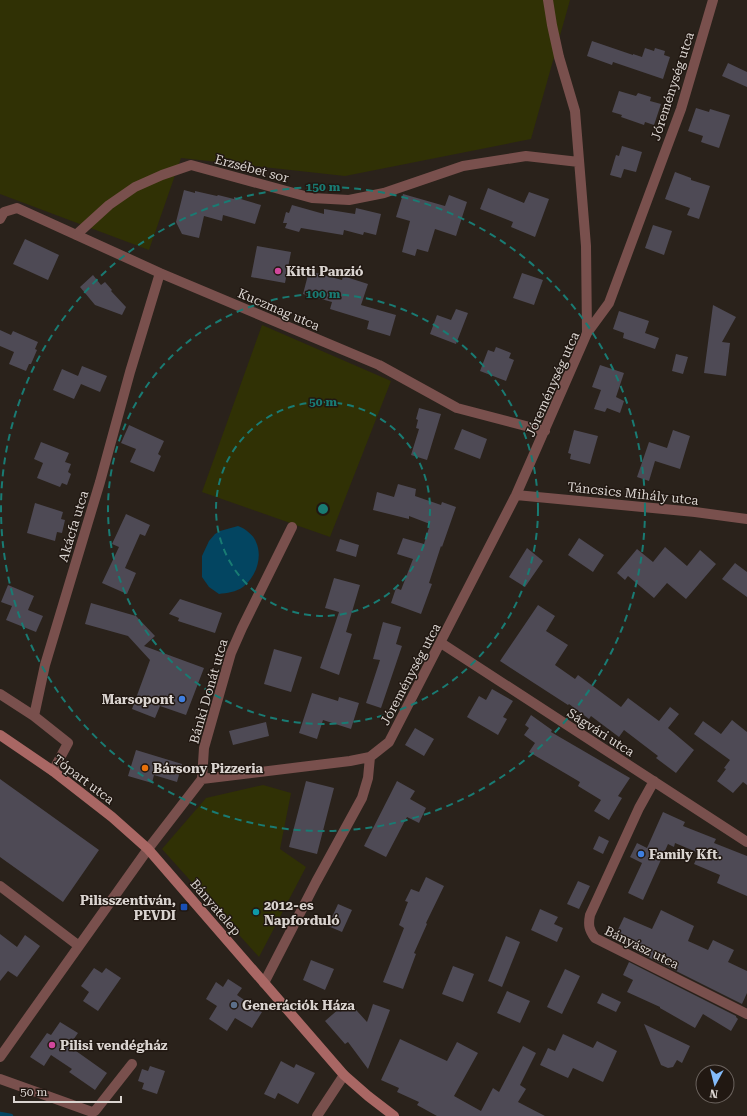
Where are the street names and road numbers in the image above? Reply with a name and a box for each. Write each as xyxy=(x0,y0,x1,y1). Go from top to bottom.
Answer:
street label: Jóreménység utca xyxy=(648,30,697,142)
street label: Erzsébet sor xyxy=(213,151,291,186)
street label: Kuczmag utca xyxy=(236,286,322,333)
street label: Jóreménység utca xyxy=(523,329,582,439)
street label: Táncsics Mihály utca xyxy=(567,479,699,508)
street label: Akácfa utca xyxy=(56,489,91,564)
street label: Jóreménység utca xyxy=(377,621,444,728)
street label: Bánki Donát utca xyxy=(186,637,231,745)
street label: Ságvári utca xyxy=(564,705,637,760)
street label: Tópart utca xyxy=(50,752,117,807)
street label: Bányatelep xyxy=(187,876,244,939)
street label: Bányász utca xyxy=(602,923,681,972)

